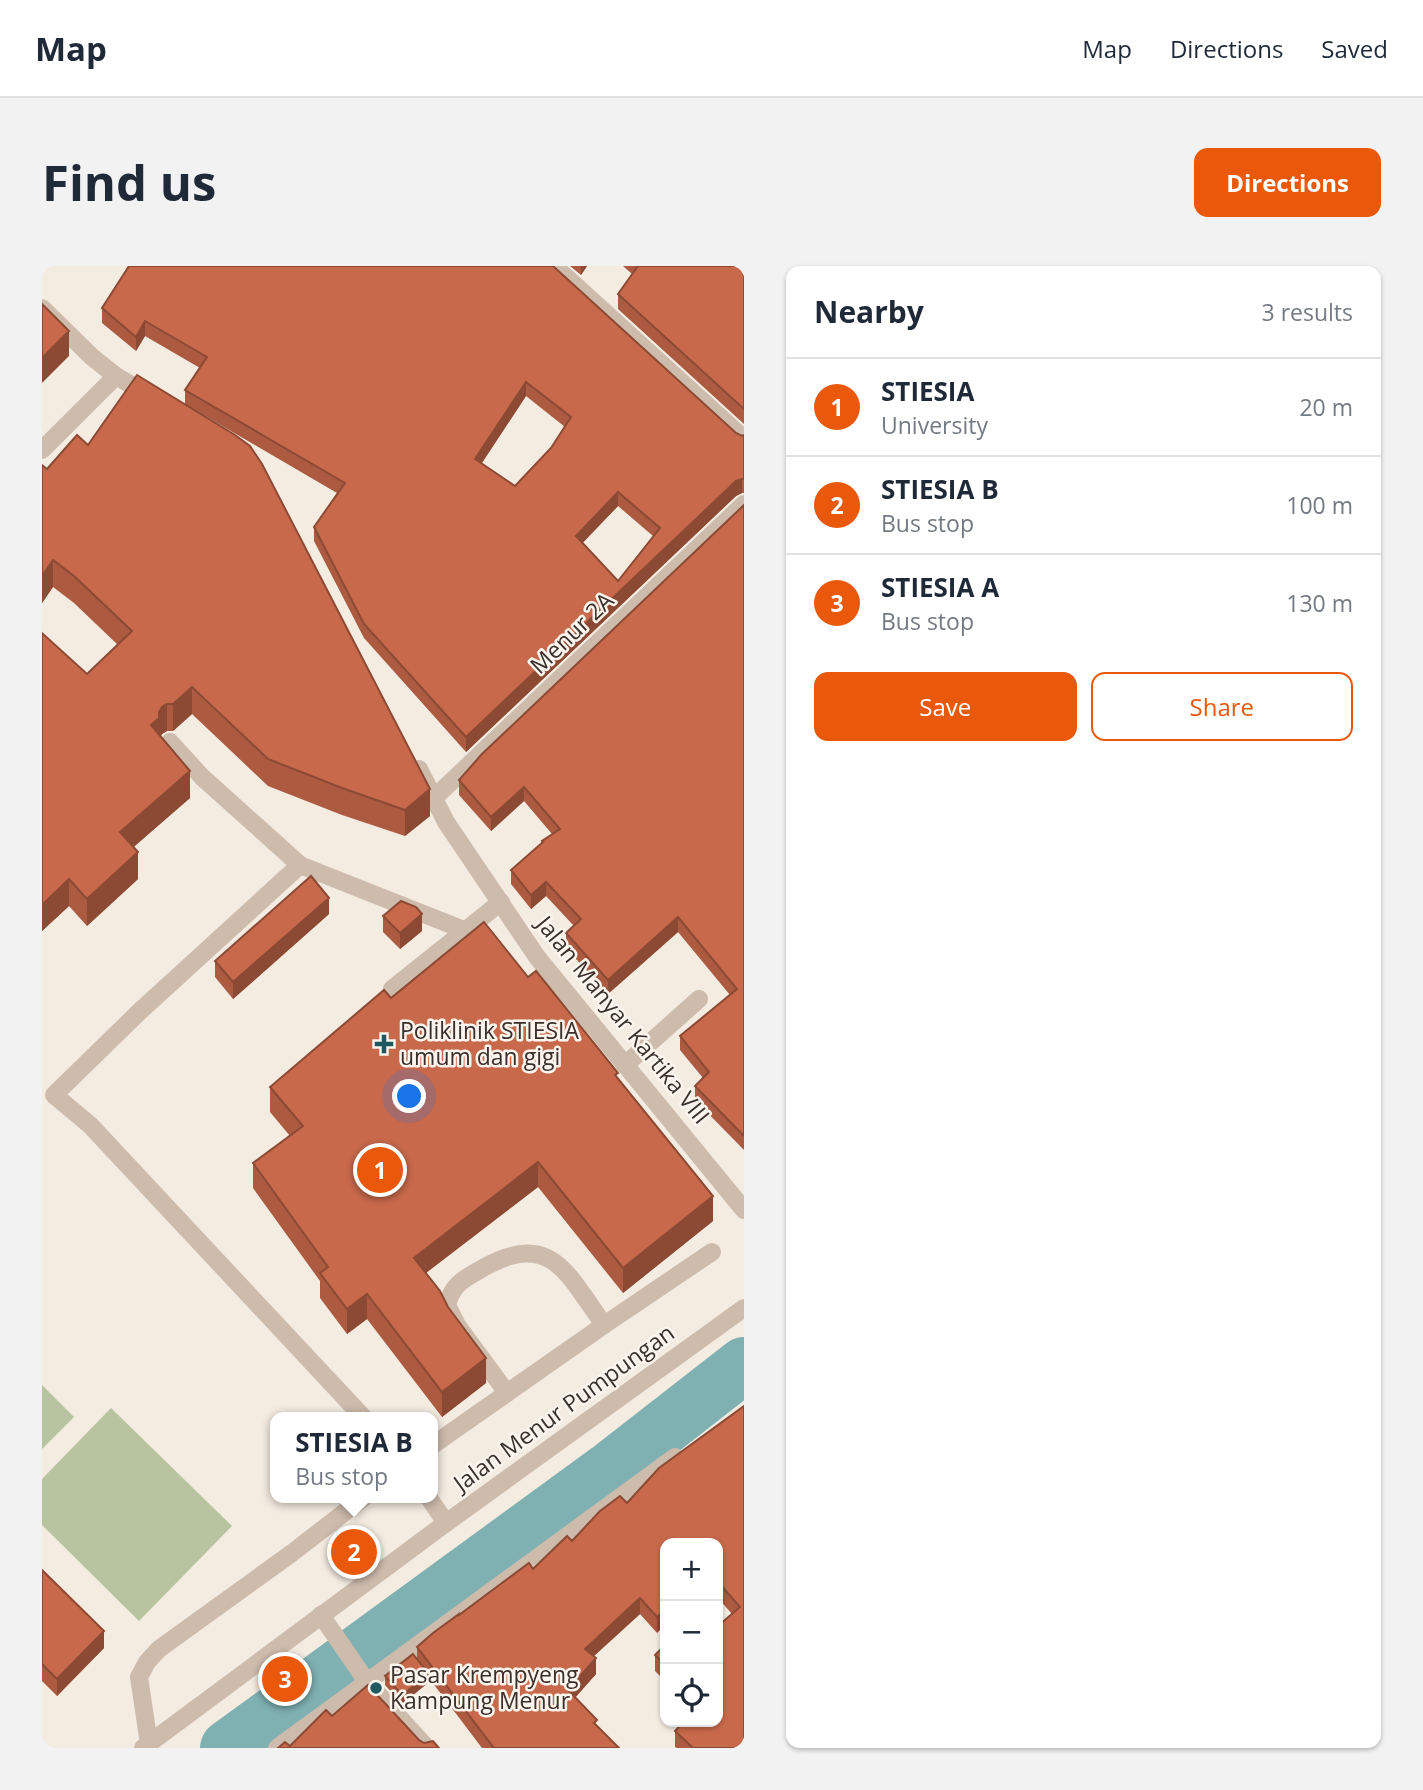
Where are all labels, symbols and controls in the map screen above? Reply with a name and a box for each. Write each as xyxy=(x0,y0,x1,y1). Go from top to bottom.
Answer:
text: Map xyxy=(35,26,107,71)
text: Map xyxy=(1082,32,1132,65)
text: Directions xyxy=(1170,32,1283,65)
text: Saved xyxy=(1321,32,1388,65)
button: Directions xyxy=(1194,148,1381,217)
text: Find us xyxy=(42,149,216,215)
text: Nearby xyxy=(814,291,924,332)
text: 3 results xyxy=(1262,296,1353,328)
text: STIESIA xyxy=(881,373,974,409)
text: 1 xyxy=(830,391,844,423)
text: 20 m xyxy=(1299,391,1353,423)
text: University xyxy=(881,409,988,441)
text: STIESIA B xyxy=(881,471,999,507)
text: 2 xyxy=(830,489,844,521)
text: 100 m xyxy=(1286,489,1353,521)
text: Bus stop xyxy=(881,507,974,539)
text: STIESIA A xyxy=(881,569,999,605)
street label: Menur 2A xyxy=(522,584,620,680)
text: 3 xyxy=(830,587,844,619)
text: 130 m xyxy=(1286,587,1353,619)
text: Bus stop xyxy=(881,605,974,637)
button: Save xyxy=(814,672,1077,741)
button: Share xyxy=(1091,672,1353,741)
street label: Jalan Manyar Kartika VIII xyxy=(529,907,718,1130)
place label: Poliklinik STIESIA umum dan gigi xyxy=(400,1014,579,1072)
marker: Poliklinik STIESIA umum dan gigi xyxy=(374,1034,394,1054)
your location xyxy=(392,1079,426,1113)
pin: 1 xyxy=(357,1144,403,1196)
street label: Jalan Menur Pumpungan xyxy=(445,1316,680,1499)
popup xyxy=(270,1412,438,1503)
text: STIESIA B xyxy=(295,1424,413,1460)
text: Bus stop xyxy=(295,1460,388,1492)
pin: 2 xyxy=(331,1526,377,1578)
map controls xyxy=(660,1538,723,1727)
button: + xyxy=(660,1538,723,1601)
button: − xyxy=(660,1601,723,1664)
pin: 3 xyxy=(262,1653,308,1705)
place label: Pasar Krempyeng Kampung Menur xyxy=(390,1658,579,1716)
button: locate xyxy=(660,1664,723,1727)
marker: Pasar Krempyeng Kampung Menur xyxy=(368,1680,384,1696)

